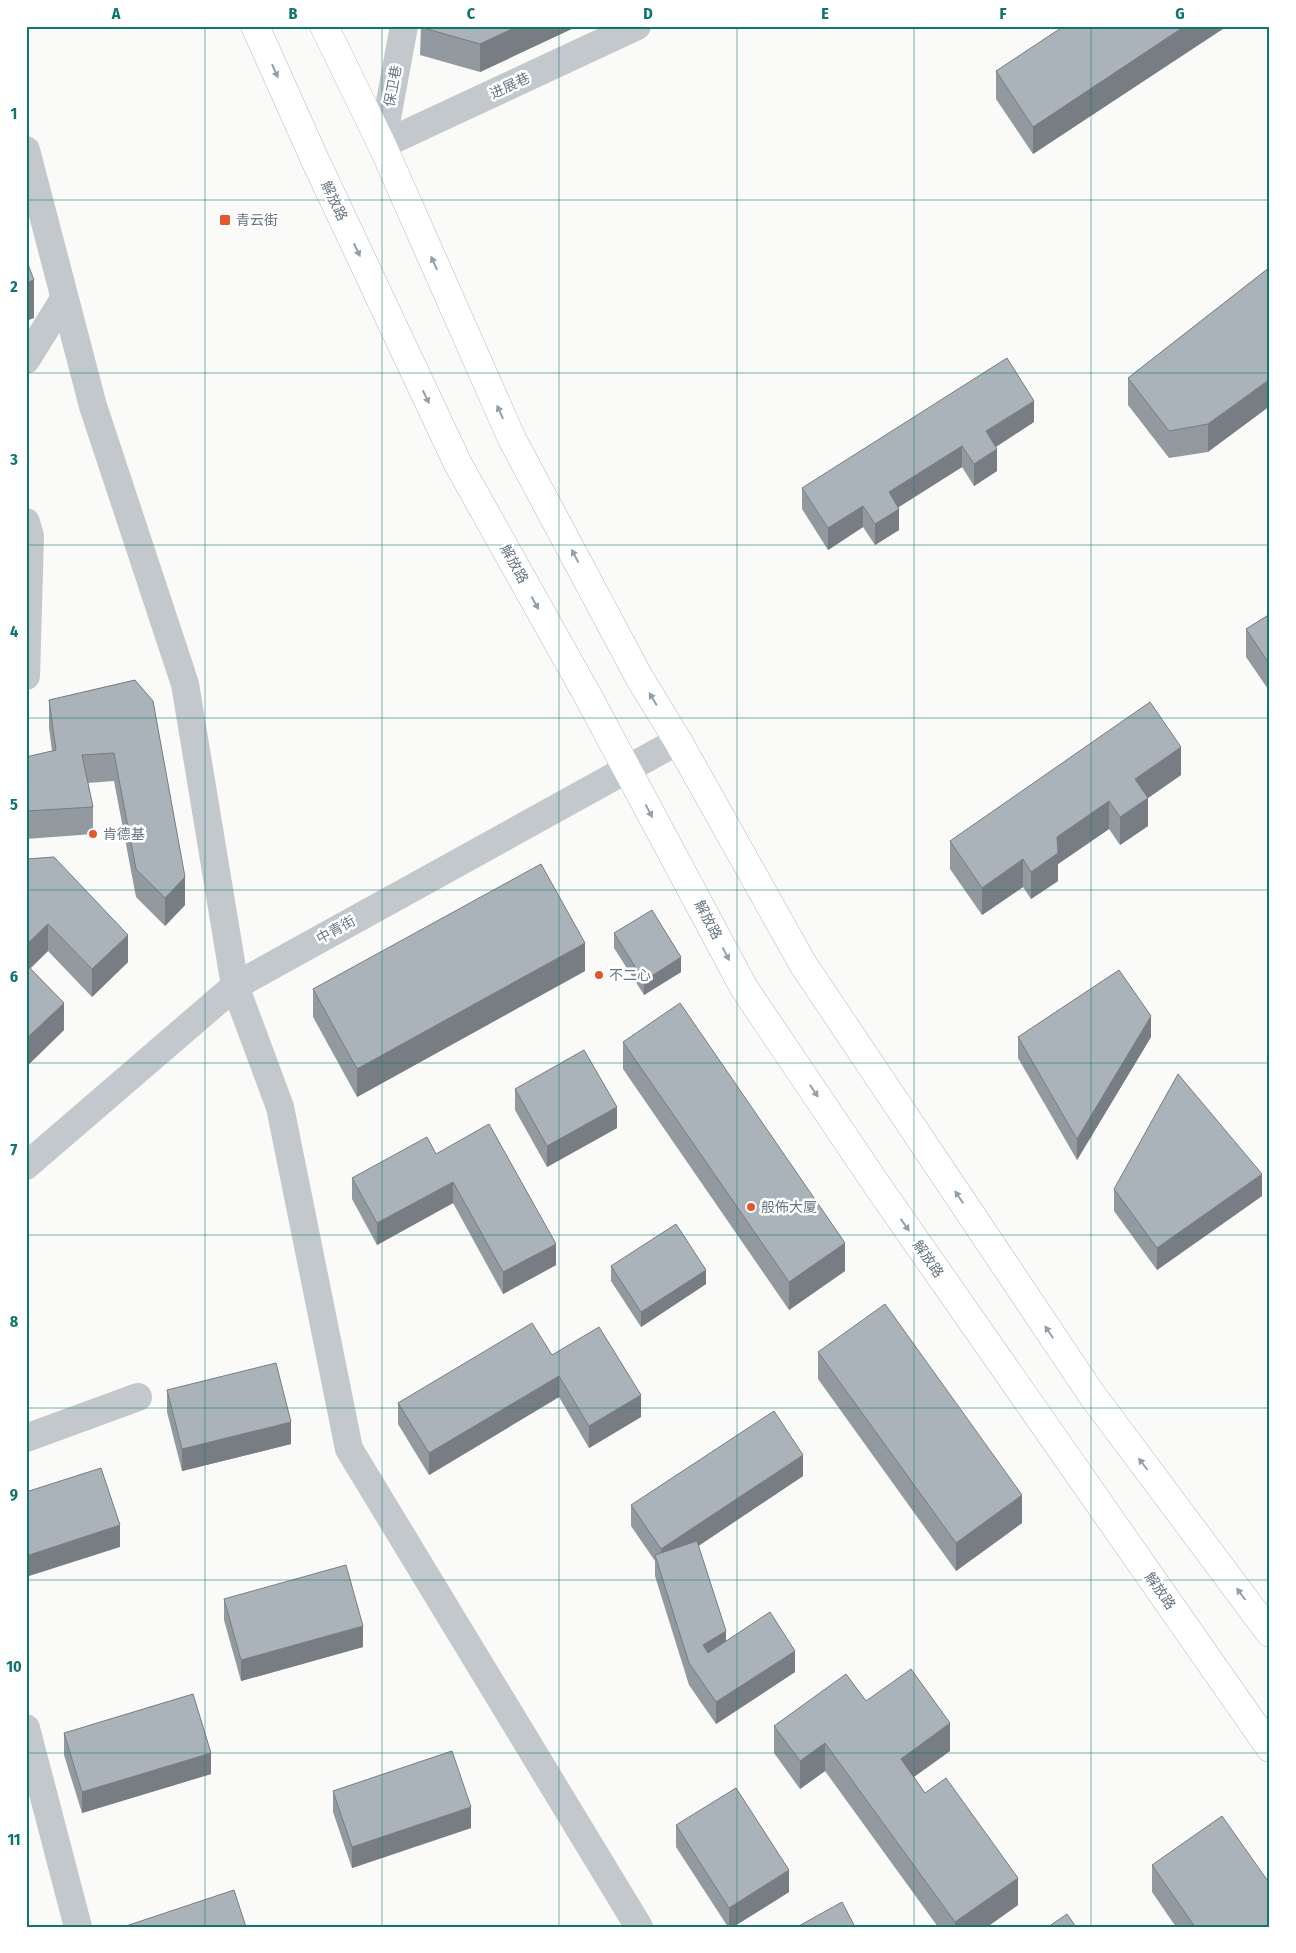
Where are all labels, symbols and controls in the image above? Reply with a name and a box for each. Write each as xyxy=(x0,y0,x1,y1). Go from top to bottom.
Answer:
text: A xyxy=(111,4,121,23)
text: B xyxy=(289,4,298,23)
text: C xyxy=(467,4,476,23)
text: D xyxy=(643,4,653,23)
text: E xyxy=(821,4,829,23)
text: F xyxy=(999,4,1007,23)
text: G xyxy=(1175,4,1185,23)
one-way arrow xyxy=(271,64,279,78)
street label: 保卫巷 xyxy=(381,64,405,108)
street label: 进展巷 xyxy=(487,69,533,103)
text: 1 xyxy=(11,104,17,123)
street label: 解放路 xyxy=(317,178,351,224)
place label: 青云街 xyxy=(236,212,278,229)
marker: 青云街 xyxy=(218,213,232,227)
one-way arrow xyxy=(353,243,361,257)
one-way arrow xyxy=(430,256,438,270)
text: 2 xyxy=(9,277,18,296)
one-way arrow xyxy=(422,390,430,404)
one-way arrow xyxy=(495,405,503,419)
text: 3 xyxy=(9,450,18,469)
street label: 解放路 xyxy=(496,542,532,586)
one-way arrow xyxy=(570,550,579,563)
one-way arrow xyxy=(531,595,539,610)
text: 4 xyxy=(10,622,18,641)
one-way arrow xyxy=(648,692,657,705)
text: 5 xyxy=(10,795,18,814)
one-way arrow xyxy=(645,804,653,818)
place label: 肯德基 xyxy=(103,826,145,843)
marker: 肯德基 xyxy=(87,828,99,840)
street label: 解放路 xyxy=(691,897,725,943)
street label: 中青街 xyxy=(314,912,358,948)
one-way arrow xyxy=(722,947,730,961)
text: 6 xyxy=(10,967,18,986)
place label: 不二心 xyxy=(609,967,651,984)
marker: 不二心 xyxy=(593,969,605,981)
one-way arrow xyxy=(809,1084,819,1098)
text: 7 xyxy=(11,1140,18,1159)
one-way arrow xyxy=(954,1190,964,1203)
place label: 般佈大厦 xyxy=(761,1199,817,1216)
marker: 般佈大厦 xyxy=(745,1201,757,1213)
one-way arrow xyxy=(900,1218,910,1232)
street label: 解放路 xyxy=(909,1237,947,1281)
text: 8 xyxy=(10,1312,19,1331)
one-way arrow xyxy=(1045,1325,1054,1338)
one-way arrow xyxy=(1138,1458,1149,1471)
text: 9 xyxy=(10,1485,18,1504)
street label: 解放路 xyxy=(1141,1569,1179,1613)
one-way arrow xyxy=(1235,1588,1246,1601)
text: 10 xyxy=(6,1657,22,1676)
text: 11 xyxy=(7,1830,21,1849)

